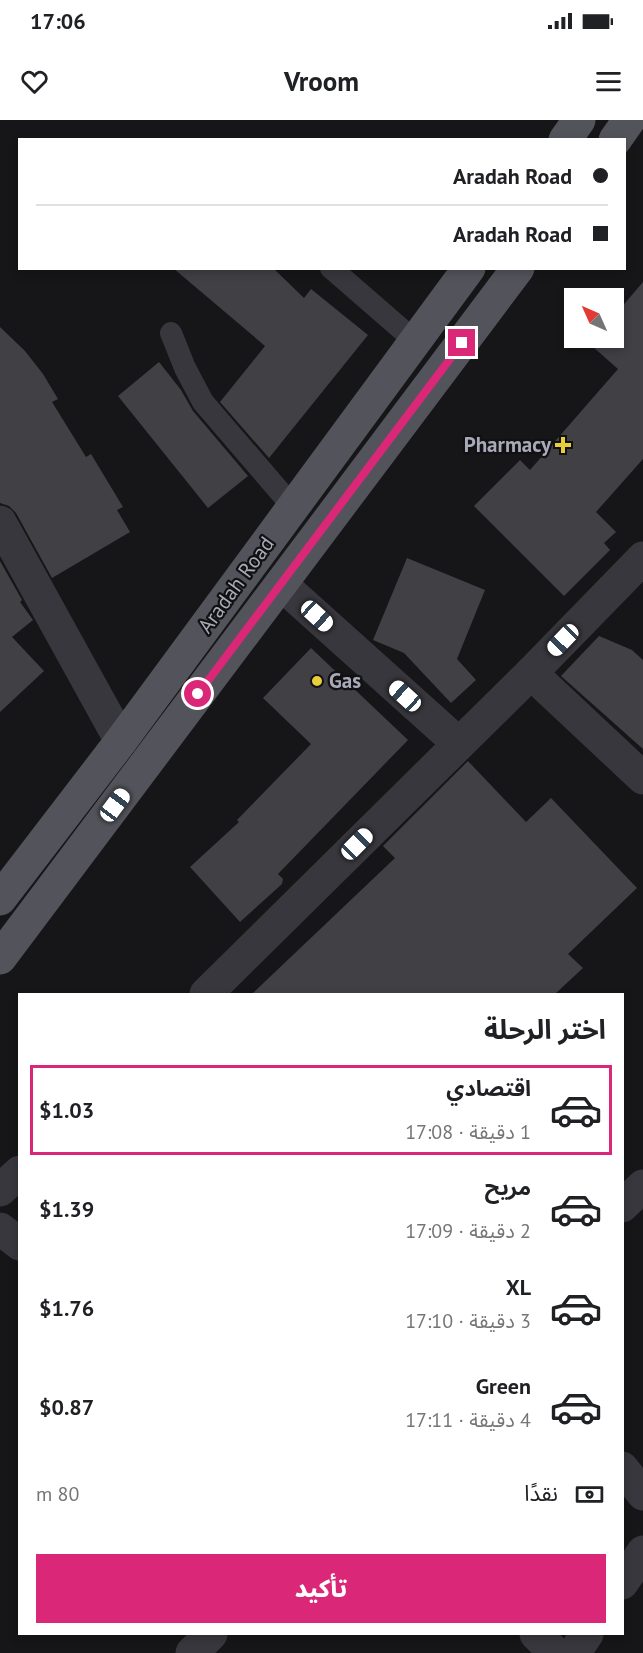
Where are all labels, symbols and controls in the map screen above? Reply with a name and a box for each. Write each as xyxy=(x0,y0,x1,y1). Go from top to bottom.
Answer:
text: 17:06 xyxy=(30,7,86,35)
text: Vroom xyxy=(284,64,359,98)
icon: heart xyxy=(18,65,51,98)
icon: menu xyxy=(592,65,625,98)
text: Aradah Road xyxy=(453,162,572,190)
text: Aradah Road xyxy=(453,220,572,248)
north arrow xyxy=(564,288,624,348)
map controls xyxy=(564,288,624,348)
route end xyxy=(448,329,475,356)
place label: Pharmacy xyxy=(464,431,552,458)
marker: Pharmacy xyxy=(556,438,570,452)
street label: Aradah Road xyxy=(191,531,280,638)
car xyxy=(298,597,336,635)
car xyxy=(544,621,582,659)
place label: Gas xyxy=(329,667,361,694)
marker: Gas xyxy=(310,674,324,688)
car xyxy=(386,677,424,715)
route start xyxy=(184,680,211,707)
car xyxy=(97,785,133,825)
car xyxy=(338,825,376,863)
text: اختر الرحلة xyxy=(484,1012,606,1046)
text: اقتصادي xyxy=(446,1074,531,1102)
icon: car xyxy=(549,1083,603,1137)
text: $1.03 xyxy=(39,1096,94,1124)
text: 1 دقيقة · 17:08 xyxy=(405,1119,531,1145)
text: مريح xyxy=(485,1173,531,1201)
icon: car xyxy=(549,1182,603,1236)
text: $1.39 xyxy=(39,1195,94,1223)
text: 2 دقيقة · 17:09 xyxy=(405,1218,531,1244)
text: XL xyxy=(506,1273,531,1301)
icon: car xyxy=(549,1281,603,1335)
text: $1.76 xyxy=(39,1294,94,1322)
text: 3 دقيقة · 17:10 xyxy=(405,1308,531,1334)
text: Green xyxy=(476,1372,531,1400)
icon: car xyxy=(549,1380,603,1434)
text: $0.87 xyxy=(39,1393,94,1421)
text: 4 دقيقة · 17:11 xyxy=(405,1407,531,1433)
icon: cash xyxy=(573,1478,606,1511)
text: نقدًا xyxy=(524,1479,558,1507)
text: 80 m xyxy=(36,1481,79,1507)
button: تأكيد xyxy=(36,1554,606,1623)

